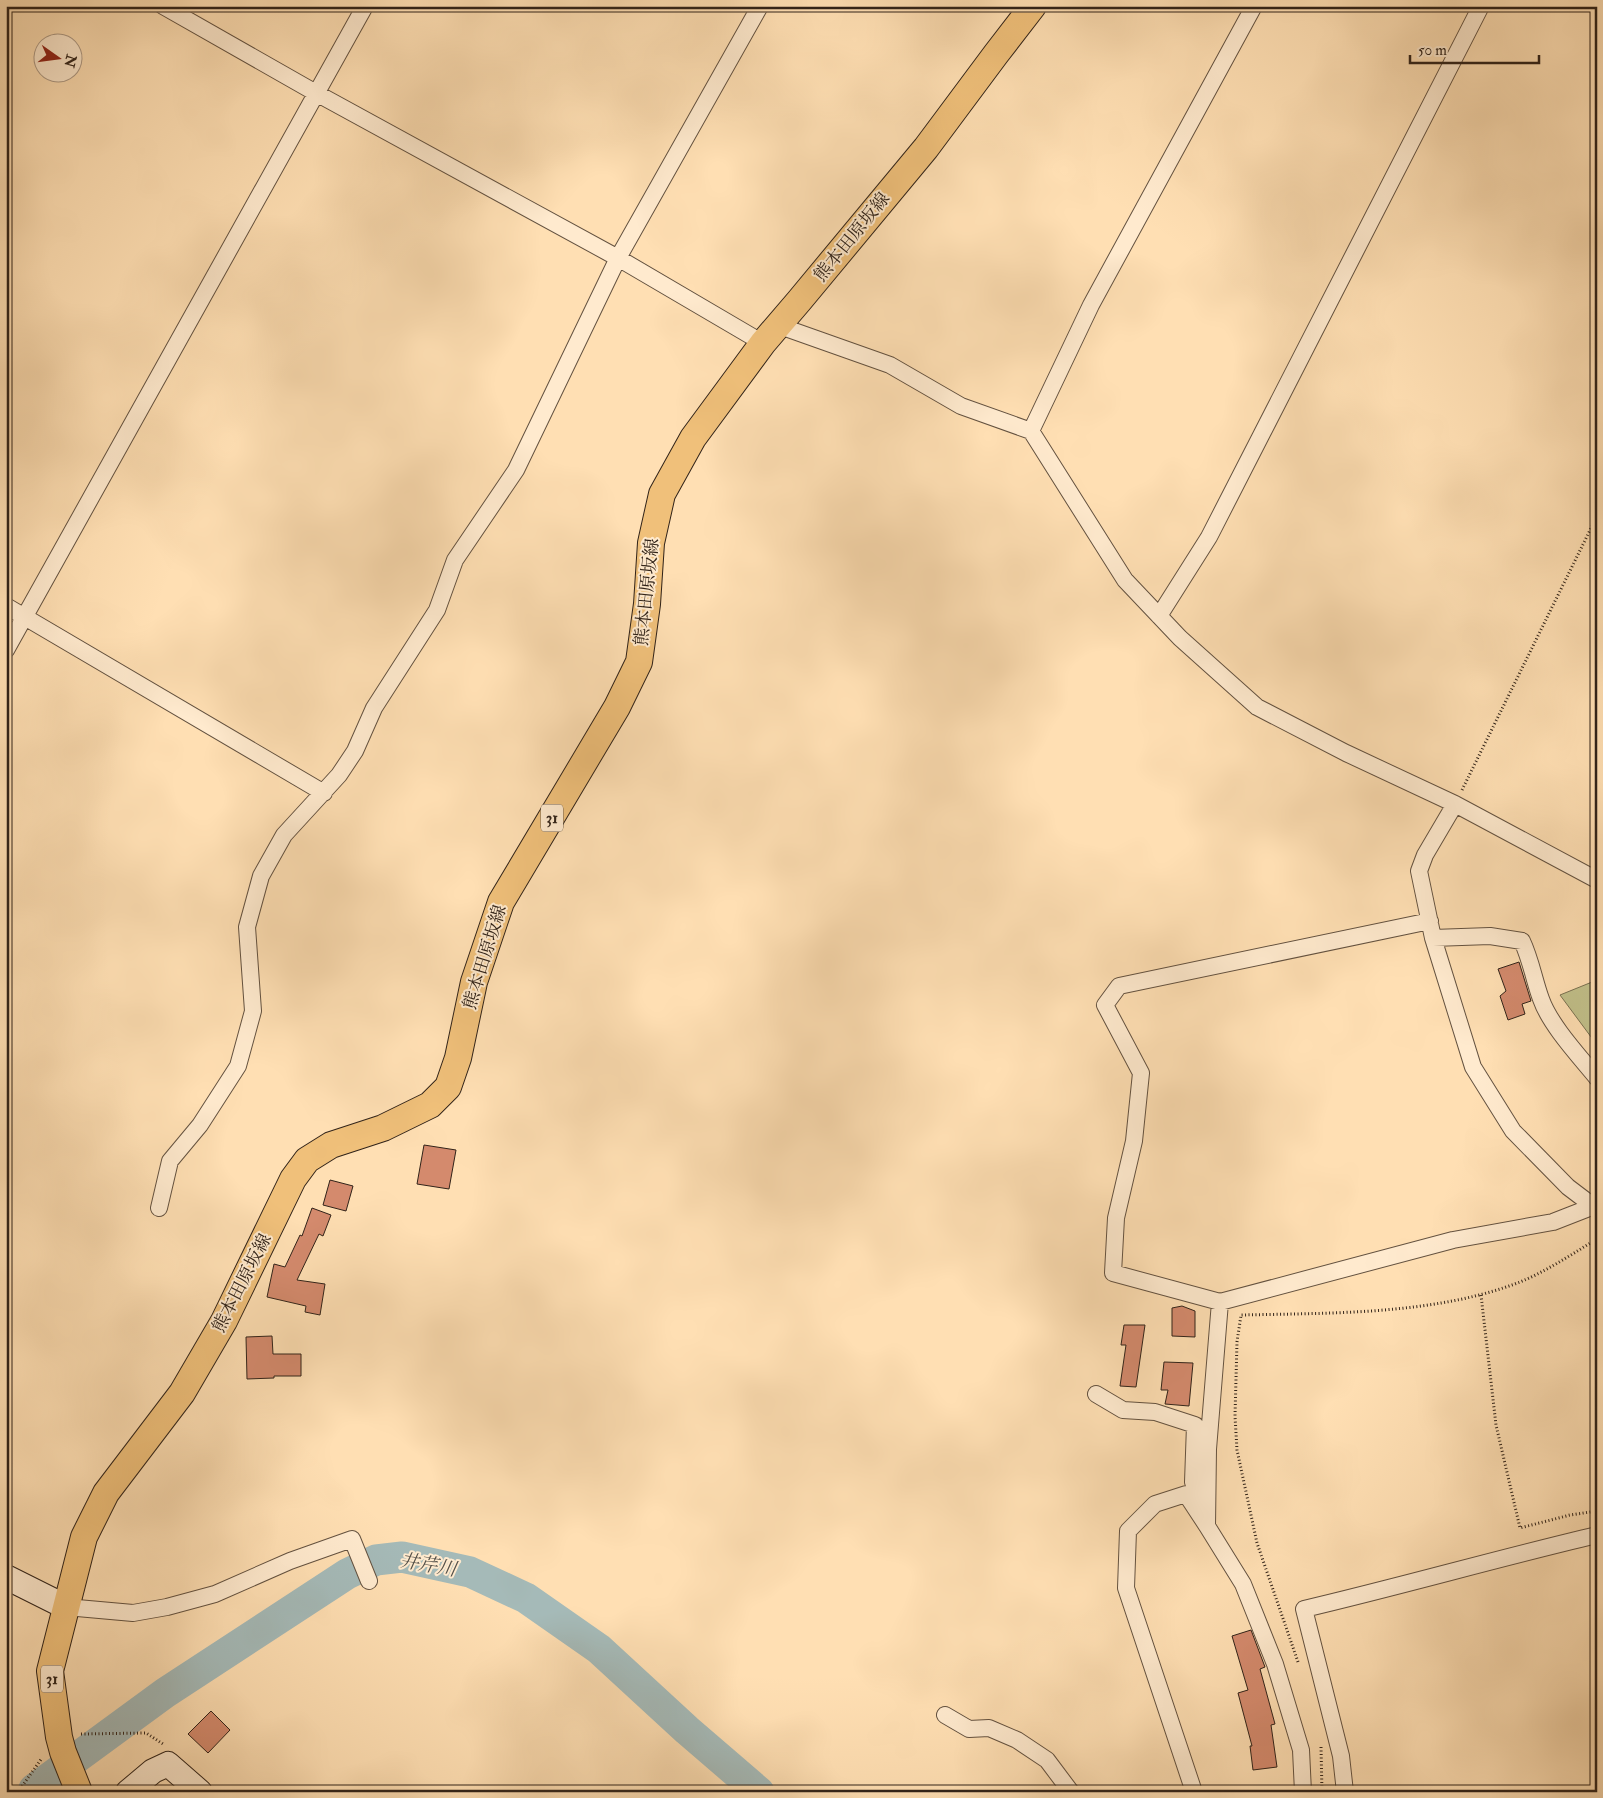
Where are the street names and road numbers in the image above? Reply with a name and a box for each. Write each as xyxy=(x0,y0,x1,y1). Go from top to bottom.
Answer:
street label: 熊本田原坂線 xyxy=(809,188,895,286)
street label: 熊本田原坂線 xyxy=(630,537,664,647)
road number: 31 xyxy=(541,804,563,831)
street label: 熊本田原坂線 xyxy=(458,902,512,1012)
street label: 熊本田原坂線 xyxy=(207,1230,277,1336)
road number: 31 xyxy=(41,1666,63,1692)

